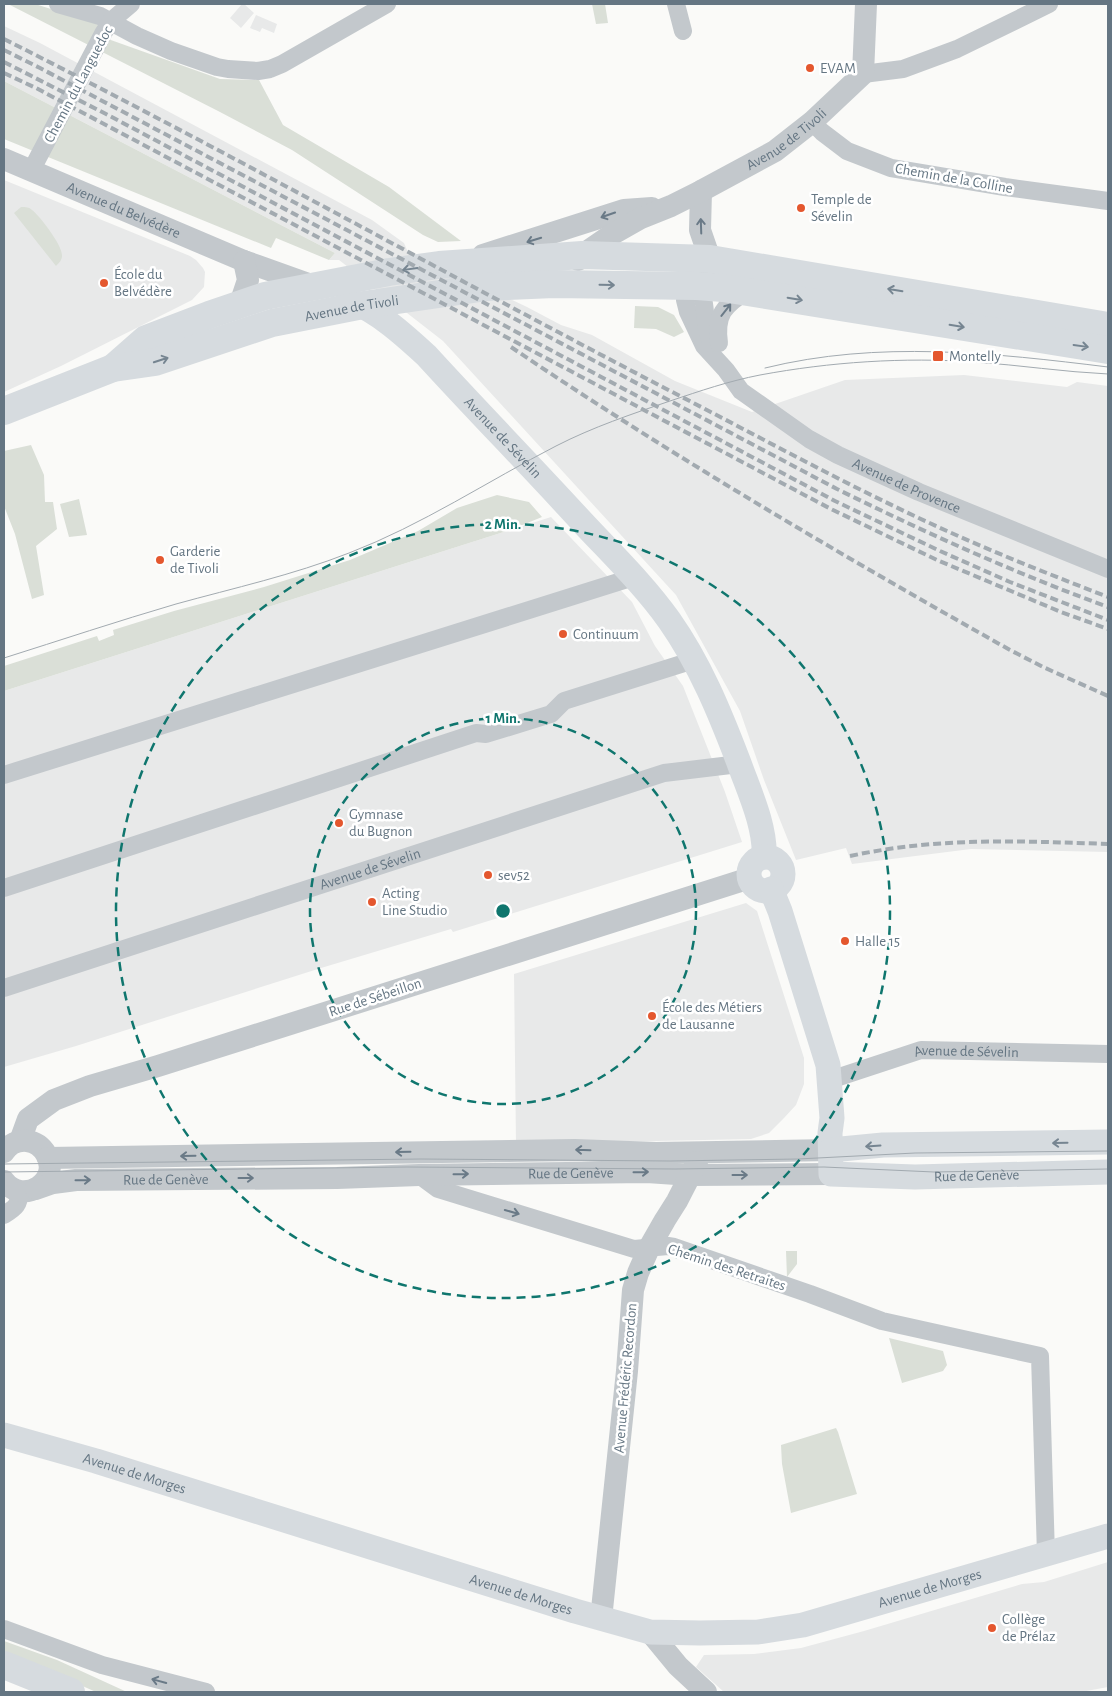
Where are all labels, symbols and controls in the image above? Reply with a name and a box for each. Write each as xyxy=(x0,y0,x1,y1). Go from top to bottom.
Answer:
street label: Chemin du Languedoc xyxy=(41,23,116,145)
place label: EVAM xyxy=(820,61,856,76)
marker: EVAM xyxy=(804,62,816,74)
street label: Avenue de Tivoli xyxy=(744,106,830,173)
street label: Chemin de la Colline xyxy=(894,161,1014,196)
street label: Avenue du Belvédère xyxy=(64,180,183,241)
place label: Temple de Sévelin xyxy=(811,192,872,224)
marker: Temple de Sévelin xyxy=(795,202,807,214)
one-way arrow xyxy=(601,211,616,220)
one-way arrow xyxy=(696,218,706,234)
one-way arrow xyxy=(527,235,543,245)
one-way arrow xyxy=(403,264,419,274)
place label: École du Belvédère xyxy=(114,265,172,299)
marker: École du Belvédère xyxy=(98,277,110,289)
one-way arrow xyxy=(599,280,615,289)
one-way arrow xyxy=(887,284,903,294)
street label: Avenue de Tivoli xyxy=(303,293,400,324)
one-way arrow xyxy=(787,294,803,304)
one-way arrow xyxy=(720,303,731,316)
one-way arrow xyxy=(948,322,964,332)
one-way arrow xyxy=(1073,342,1089,352)
marker: Montelly xyxy=(931,349,945,363)
place label: Montelly xyxy=(949,349,1001,364)
one-way arrow xyxy=(152,354,168,364)
street label: Avenue de Sévelin xyxy=(461,394,544,481)
street label: Avenue de Provence xyxy=(850,456,963,516)
text: 2 Min. xyxy=(485,517,521,532)
place label: Garderie de Tivoli xyxy=(170,544,221,576)
marker: Garderie de Tivoli xyxy=(154,554,166,566)
place label: Continuum xyxy=(573,627,639,642)
marker: Continuum xyxy=(557,628,569,640)
text: 1 Min. xyxy=(486,711,520,726)
place label: Gymnase du Bugnon xyxy=(349,807,413,839)
marker: Gymnase du Bugnon xyxy=(333,817,345,829)
street label: Avenue de Sévelin xyxy=(318,846,423,893)
place label: sev52 xyxy=(498,868,530,883)
marker: sev52 xyxy=(482,869,494,881)
place label: Acting Line Studio xyxy=(382,886,447,918)
marker: Acting Line Studio xyxy=(366,896,378,908)
centre of rings xyxy=(494,902,512,920)
place label: Halle 15 xyxy=(855,934,900,949)
marker: Halle 15 xyxy=(839,935,851,947)
street label: Rue de Sébeillon xyxy=(327,975,423,1020)
place label: École des Métiers de Lausanne xyxy=(662,998,762,1032)
marker: École des Métiers de Lausanne xyxy=(646,1010,658,1022)
street label: Avenue de Sévelin xyxy=(912,1043,1019,1060)
one-way arrow xyxy=(1052,1138,1068,1148)
one-way arrow xyxy=(865,1141,881,1151)
one-way arrow xyxy=(576,1145,592,1155)
one-way arrow xyxy=(396,1147,412,1157)
one-way arrow xyxy=(181,1151,197,1161)
street label: Rue de Genève xyxy=(528,1165,614,1182)
one-way arrow xyxy=(632,1167,648,1177)
street label: Rue de Genève xyxy=(934,1167,1020,1185)
one-way arrow xyxy=(452,1169,468,1179)
one-way arrow xyxy=(732,1170,748,1180)
street label: Rue de Genève xyxy=(123,1172,209,1188)
one-way arrow xyxy=(237,1173,253,1183)
one-way arrow xyxy=(75,1175,91,1184)
one-way arrow xyxy=(504,1208,520,1218)
street label: Chemin des Retraites xyxy=(666,1241,788,1294)
street label: Avenue Frédéric Recordon xyxy=(611,1302,640,1454)
street label: Avenue de Morges xyxy=(81,1451,188,1497)
street label: Avenue de Morges xyxy=(876,1566,983,1611)
street label: Avenue de Morges xyxy=(468,1571,574,1618)
place label: Collège de Prélaz xyxy=(1002,1612,1055,1644)
marker: Collège de Prélaz xyxy=(986,1622,998,1634)
one-way arrow xyxy=(151,1675,167,1685)

